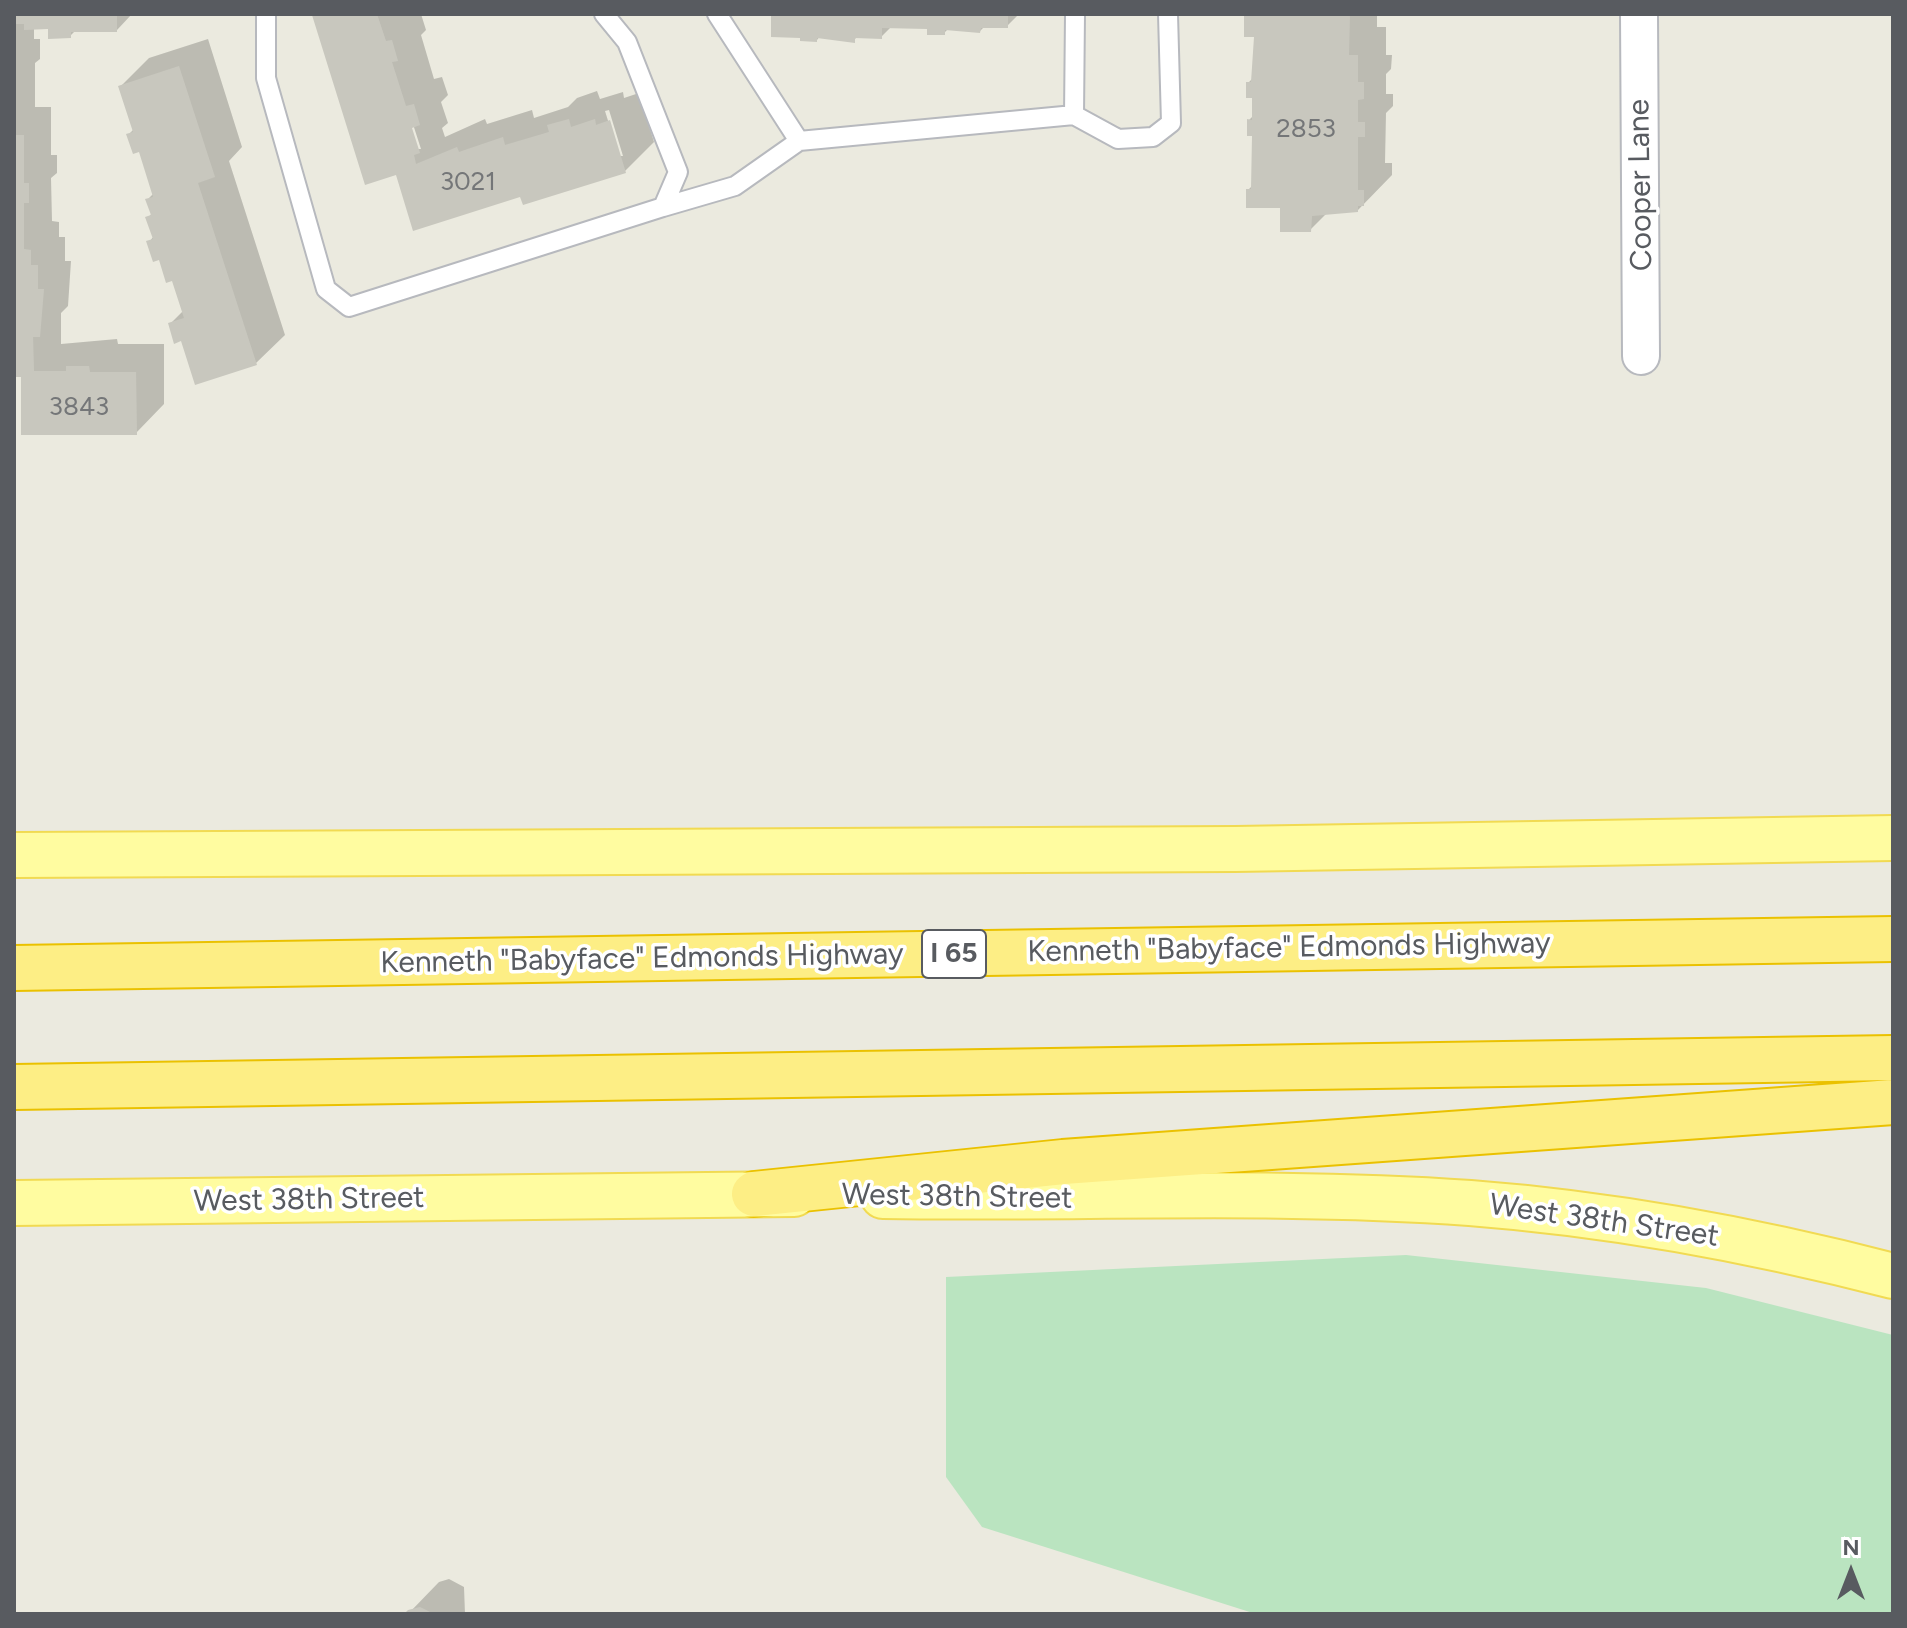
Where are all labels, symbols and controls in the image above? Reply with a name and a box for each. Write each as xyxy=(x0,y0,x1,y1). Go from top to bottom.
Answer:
street label: Cooper Lane xyxy=(1622,99,1660,271)
house number: 2853 xyxy=(1276,113,1336,145)
house number: 3021 xyxy=(440,166,496,198)
house number: 3843 xyxy=(49,391,109,423)
street label: Kenneth "Babyface" Edmonds Highway xyxy=(1027,925,1551,971)
road number: I 65 xyxy=(922,930,986,978)
street label: Kenneth "Babyface" Edmonds Highway xyxy=(380,936,904,982)
street label: West 38th Street xyxy=(841,1177,1073,1217)
street label: West 38th Street xyxy=(193,1180,425,1220)
street label: West 38th Street xyxy=(1487,1187,1721,1255)
north arrow xyxy=(1811,1532,1891,1612)
text: N xyxy=(1842,1534,1860,1561)

